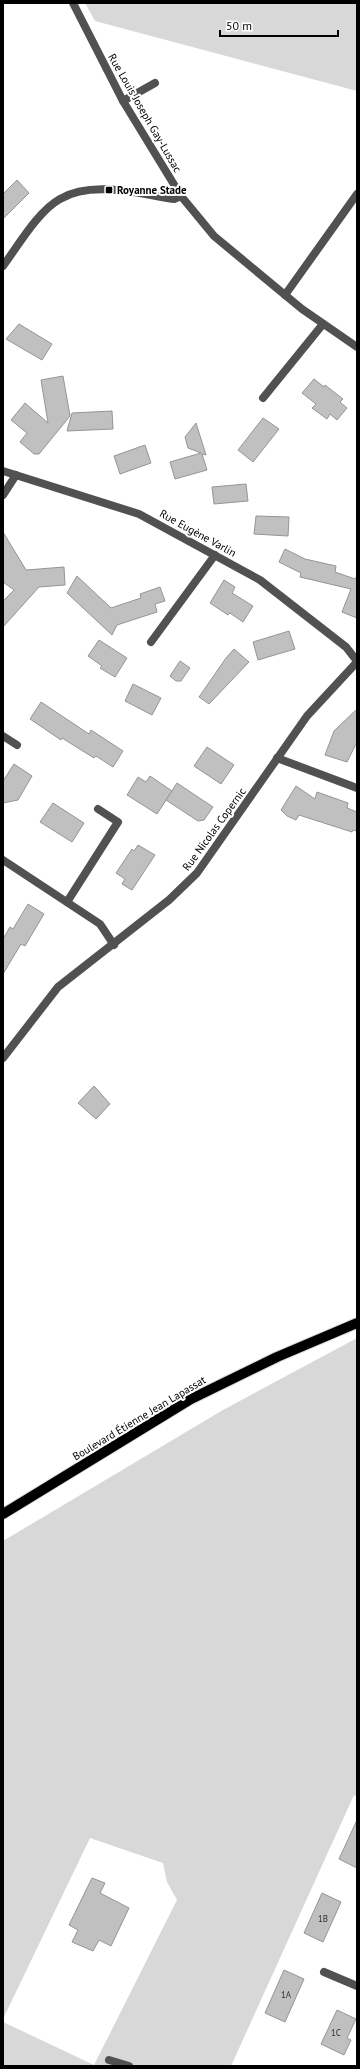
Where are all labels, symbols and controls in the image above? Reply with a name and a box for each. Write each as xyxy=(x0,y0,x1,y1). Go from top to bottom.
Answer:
scale bar xyxy=(220,12,338,38)
text: 50 m xyxy=(226,18,252,33)
street label: Rue Louis Joseph Gay-Lussac xyxy=(105,51,185,175)
place label: Royanne Stade xyxy=(117,183,187,197)
marker: Royanne Stade xyxy=(104,185,114,195)
street label: Rue Eugène Varlin xyxy=(157,506,239,560)
street label: Rue Nicolas Copernic xyxy=(179,785,249,873)
street label: Boulevard Étienne Jean Lapassat xyxy=(70,1372,208,1463)
house number: 1B xyxy=(318,1913,328,1924)
house number: 1A xyxy=(281,1989,292,2000)
house number: 1C xyxy=(331,2027,341,2038)

